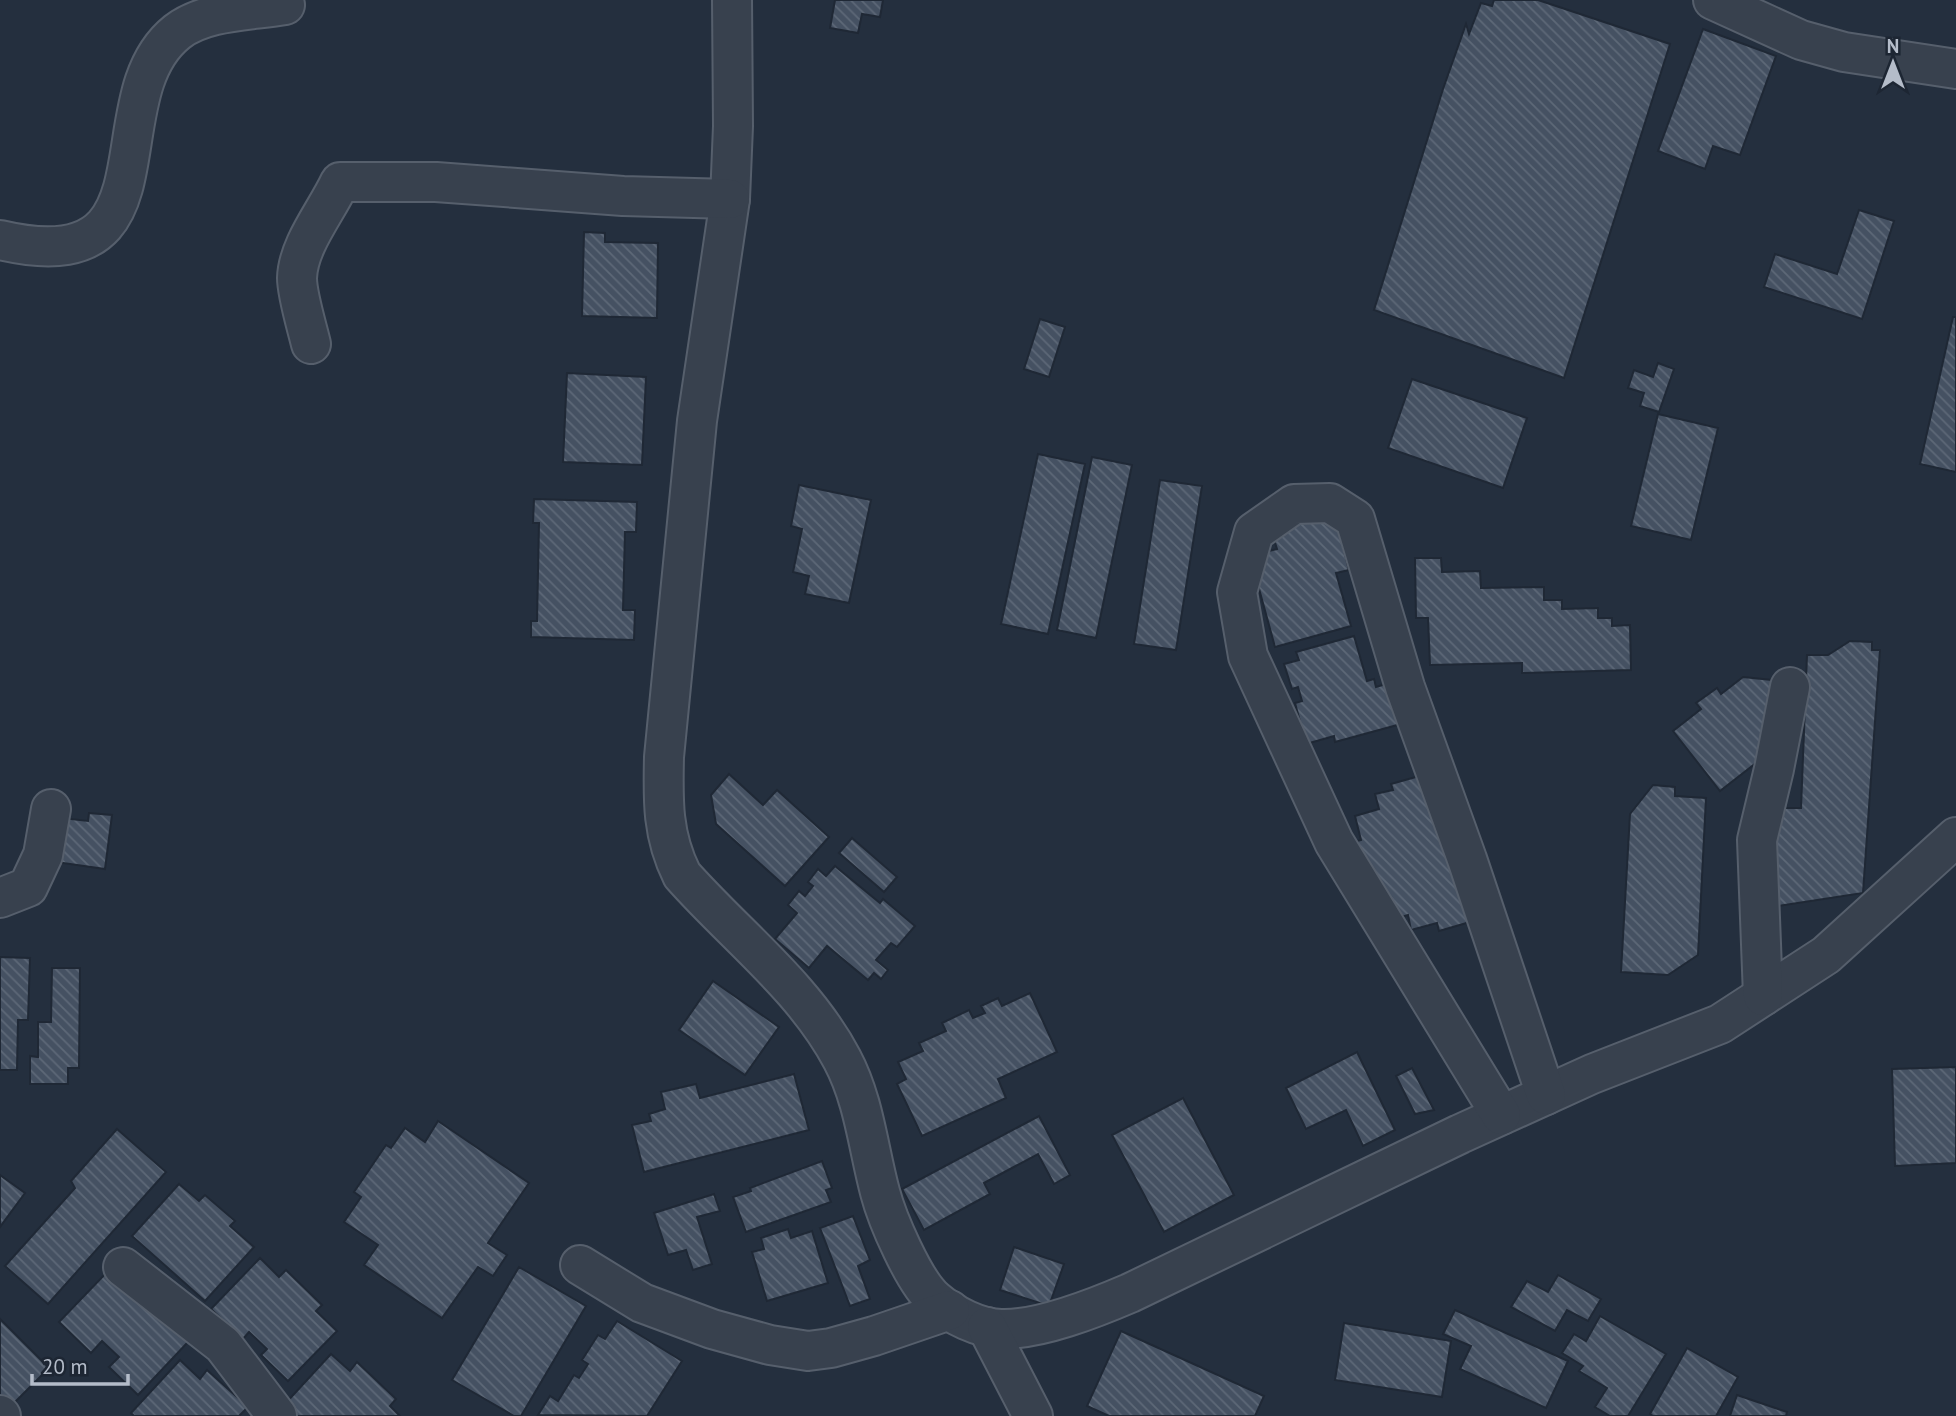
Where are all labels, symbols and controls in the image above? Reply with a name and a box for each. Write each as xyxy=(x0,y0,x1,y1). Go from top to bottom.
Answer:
north arrow xyxy=(1858,28,1928,98)
text: N xyxy=(1887,34,1899,58)
scale bar xyxy=(32,1342,128,1386)
text: 20 m xyxy=(42,1353,88,1380)

